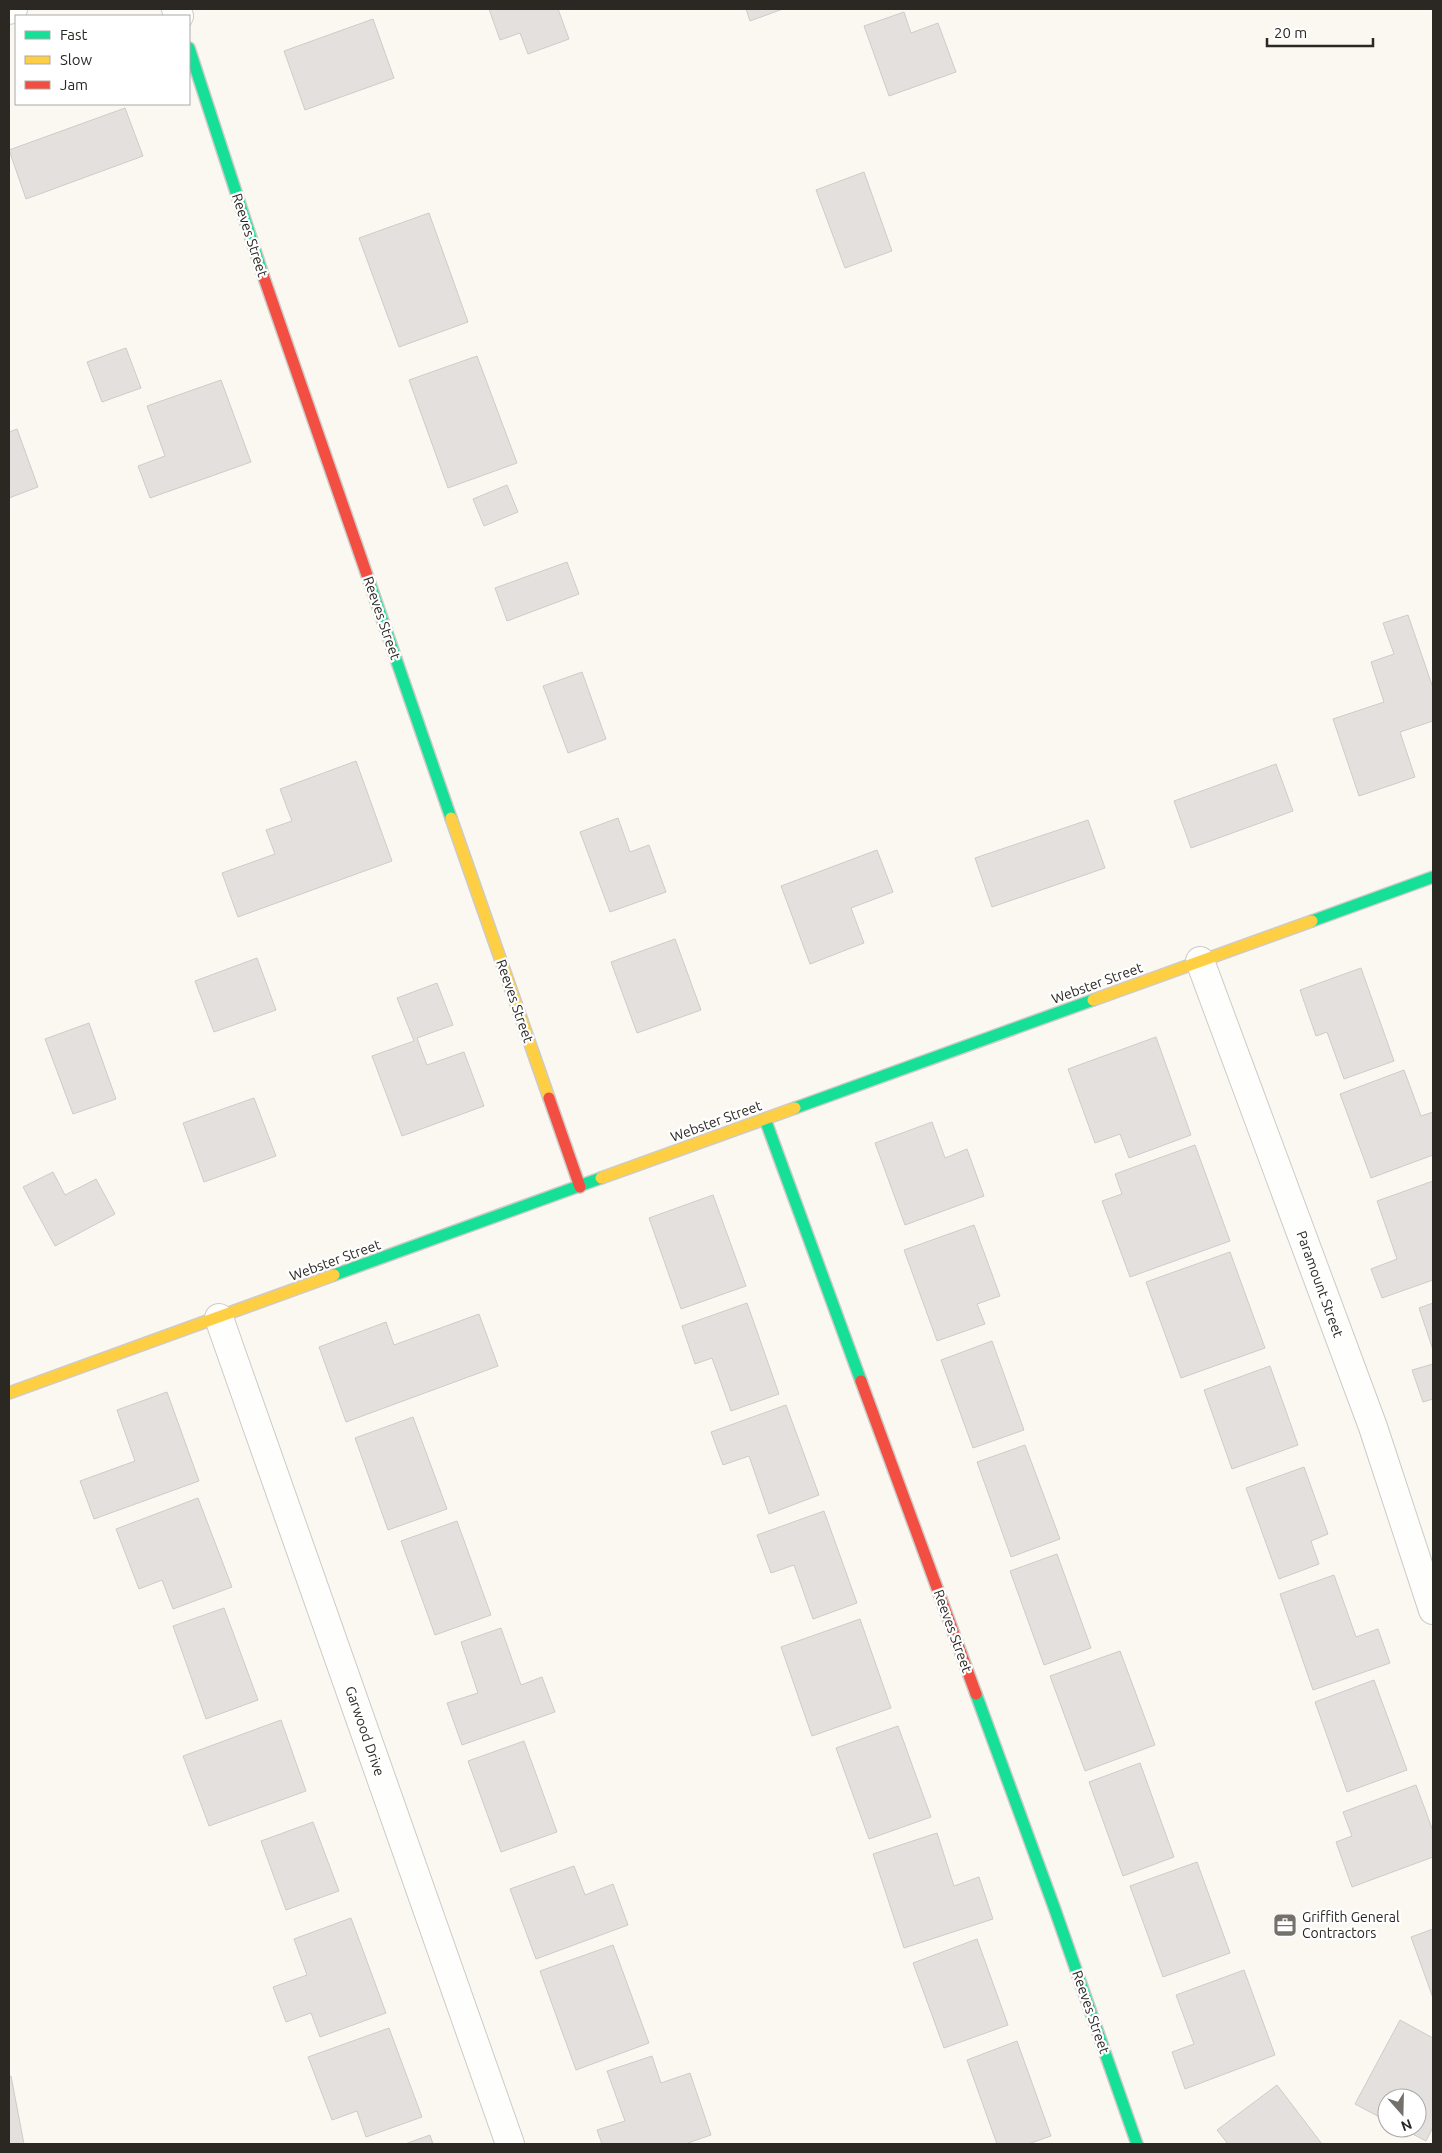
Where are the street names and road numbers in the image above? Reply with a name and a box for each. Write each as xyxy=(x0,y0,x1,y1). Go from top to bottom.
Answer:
street label: Reeves Street xyxy=(229,191,271,279)
street label: Reeves Street xyxy=(360,574,404,662)
street label: Reeves Street xyxy=(493,957,537,1045)
street label: Webster Street xyxy=(1049,959,1145,1007)
street label: Webster Street xyxy=(668,1097,764,1145)
street label: Paramount Street xyxy=(1293,1229,1347,1340)
street label: Webster Street xyxy=(287,1236,383,1284)
street label: Reeves Street xyxy=(931,1587,976,1675)
street label: Garwood Drive xyxy=(342,1684,388,1778)
street label: Reeves Street xyxy=(1069,1968,1113,2056)

